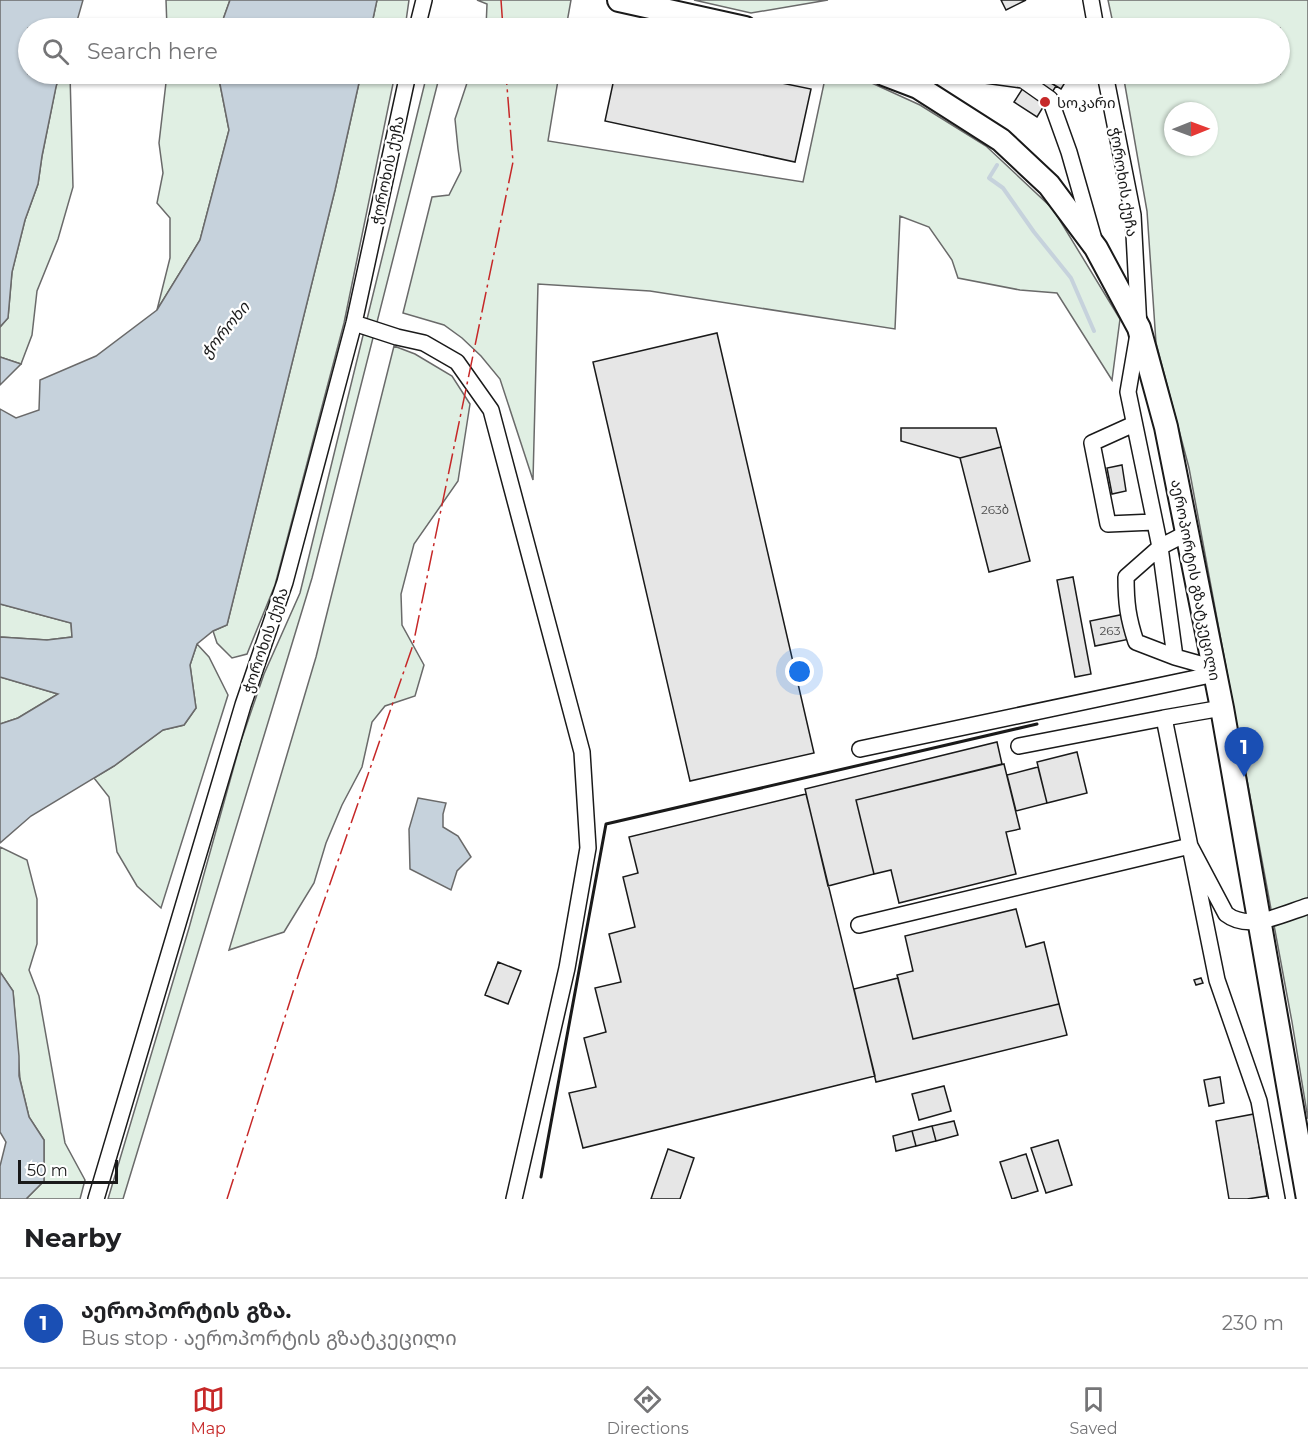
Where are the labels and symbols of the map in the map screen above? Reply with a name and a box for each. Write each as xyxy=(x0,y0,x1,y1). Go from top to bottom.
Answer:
place label: სოკარი xyxy=(1057,93,1116,112)
marker: სოკარი xyxy=(1038,95,1052,109)
north arrow xyxy=(1164,102,1218,156)
street label: ჭოროხის ქუჩა xyxy=(366,114,408,226)
street label: ჭოროხის ქუჩა xyxy=(1106,126,1142,238)
water label: ჭოროხი xyxy=(197,298,254,362)
street label: აეროპორტის გზატკეცილი xyxy=(1167,478,1225,682)
house number: 263ბ xyxy=(981,502,1009,517)
street label: ჭოროხის ქუჩა xyxy=(238,585,292,695)
house number: 263 xyxy=(1100,623,1121,638)
your location xyxy=(785,657,814,686)
pin: 1 xyxy=(1224,728,1264,777)
scale bar xyxy=(18,1157,118,1184)

